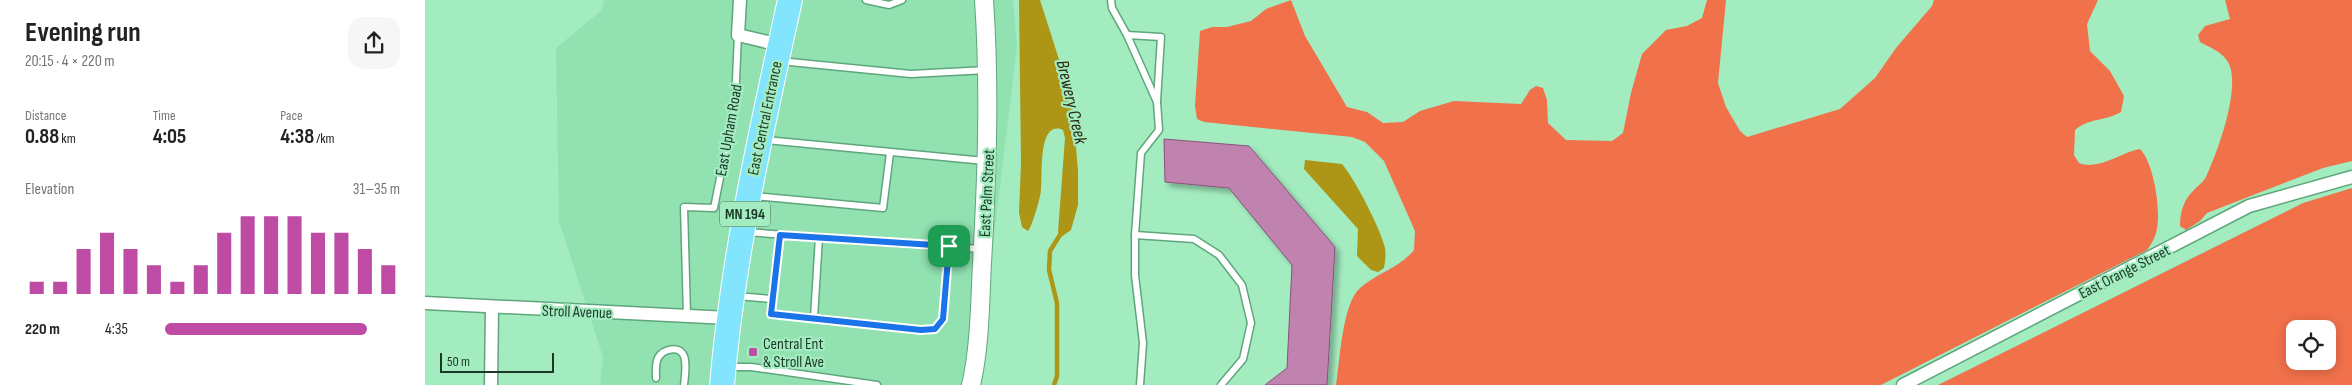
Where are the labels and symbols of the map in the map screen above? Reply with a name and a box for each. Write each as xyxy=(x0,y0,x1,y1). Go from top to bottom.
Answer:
water label: Brewery Creek xyxy=(1052,58,1092,147)
street label: East Central Entrance xyxy=(744,60,787,177)
street label: East Upham Road xyxy=(712,83,747,178)
street label: East Palm Street xyxy=(976,149,999,237)
road number: MN 194 xyxy=(720,202,770,226)
pin xyxy=(928,225,970,267)
street label: East Orange Street xyxy=(2076,241,2174,303)
street label: Stroll Avenue xyxy=(541,302,612,323)
place label: Central Ent & Stroll Ave xyxy=(763,335,824,372)
marker: Central Ent & Stroll Ave xyxy=(747,346,759,358)
scale bar xyxy=(440,350,554,373)

